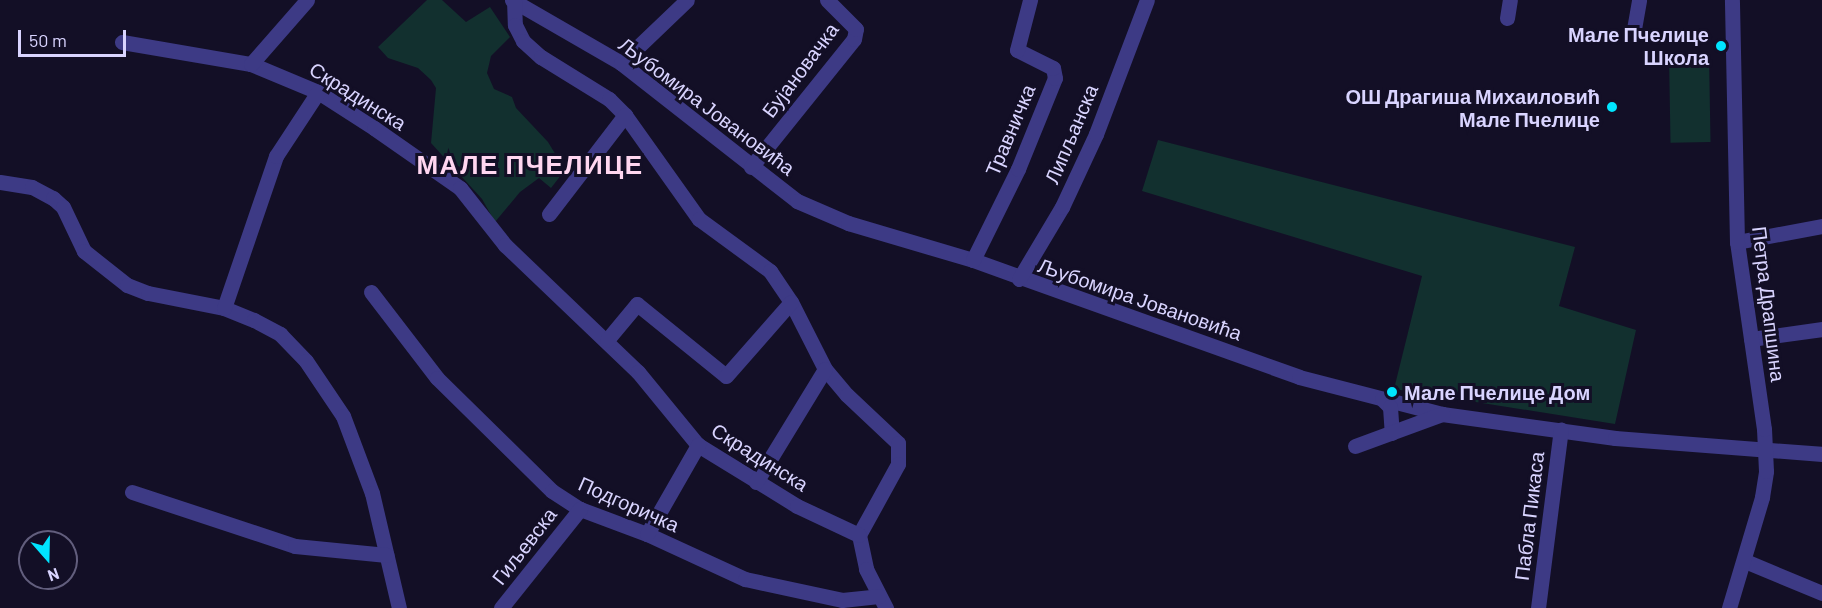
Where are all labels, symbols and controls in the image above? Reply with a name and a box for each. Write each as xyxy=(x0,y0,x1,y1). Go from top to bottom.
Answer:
scale bar xyxy=(21,18,129,56)
street label: Бујановачка xyxy=(757,18,843,122)
place label: Мале Пчелице Школа xyxy=(1568,22,1709,69)
text: 50 m xyxy=(29,29,67,51)
street label: Љубомира Јовановића xyxy=(614,32,800,180)
marker: Мале Пчелице Школа xyxy=(1714,39,1728,53)
street label: Скрадинска xyxy=(305,57,411,135)
street label: Травничка xyxy=(980,81,1040,179)
street label: Липљанска xyxy=(1039,81,1103,187)
place label: ОШ Драгиша Михаиловић Мале Пчелице xyxy=(1345,84,1600,131)
marker: ОШ Драгиша Михаиловић Мале Пчелице xyxy=(1605,100,1619,114)
district label: МАЛЕ ПЧЕЛИЦЕ xyxy=(416,148,644,180)
street label: Петра Драпшина xyxy=(1748,225,1790,383)
street label: Љубомира Јовановића xyxy=(1035,253,1245,345)
place label: Мале Пчелице Дом xyxy=(1404,380,1590,404)
marker: Мале Пчелице Дом xyxy=(1385,385,1399,399)
street label: Скрадинска xyxy=(707,418,813,496)
street label: Пабла Пикаса xyxy=(1509,450,1549,582)
street label: Подгоричка xyxy=(575,471,683,537)
street label: Гиљевска xyxy=(487,503,561,589)
north arrow xyxy=(18,530,78,590)
text: N xyxy=(45,565,62,586)

